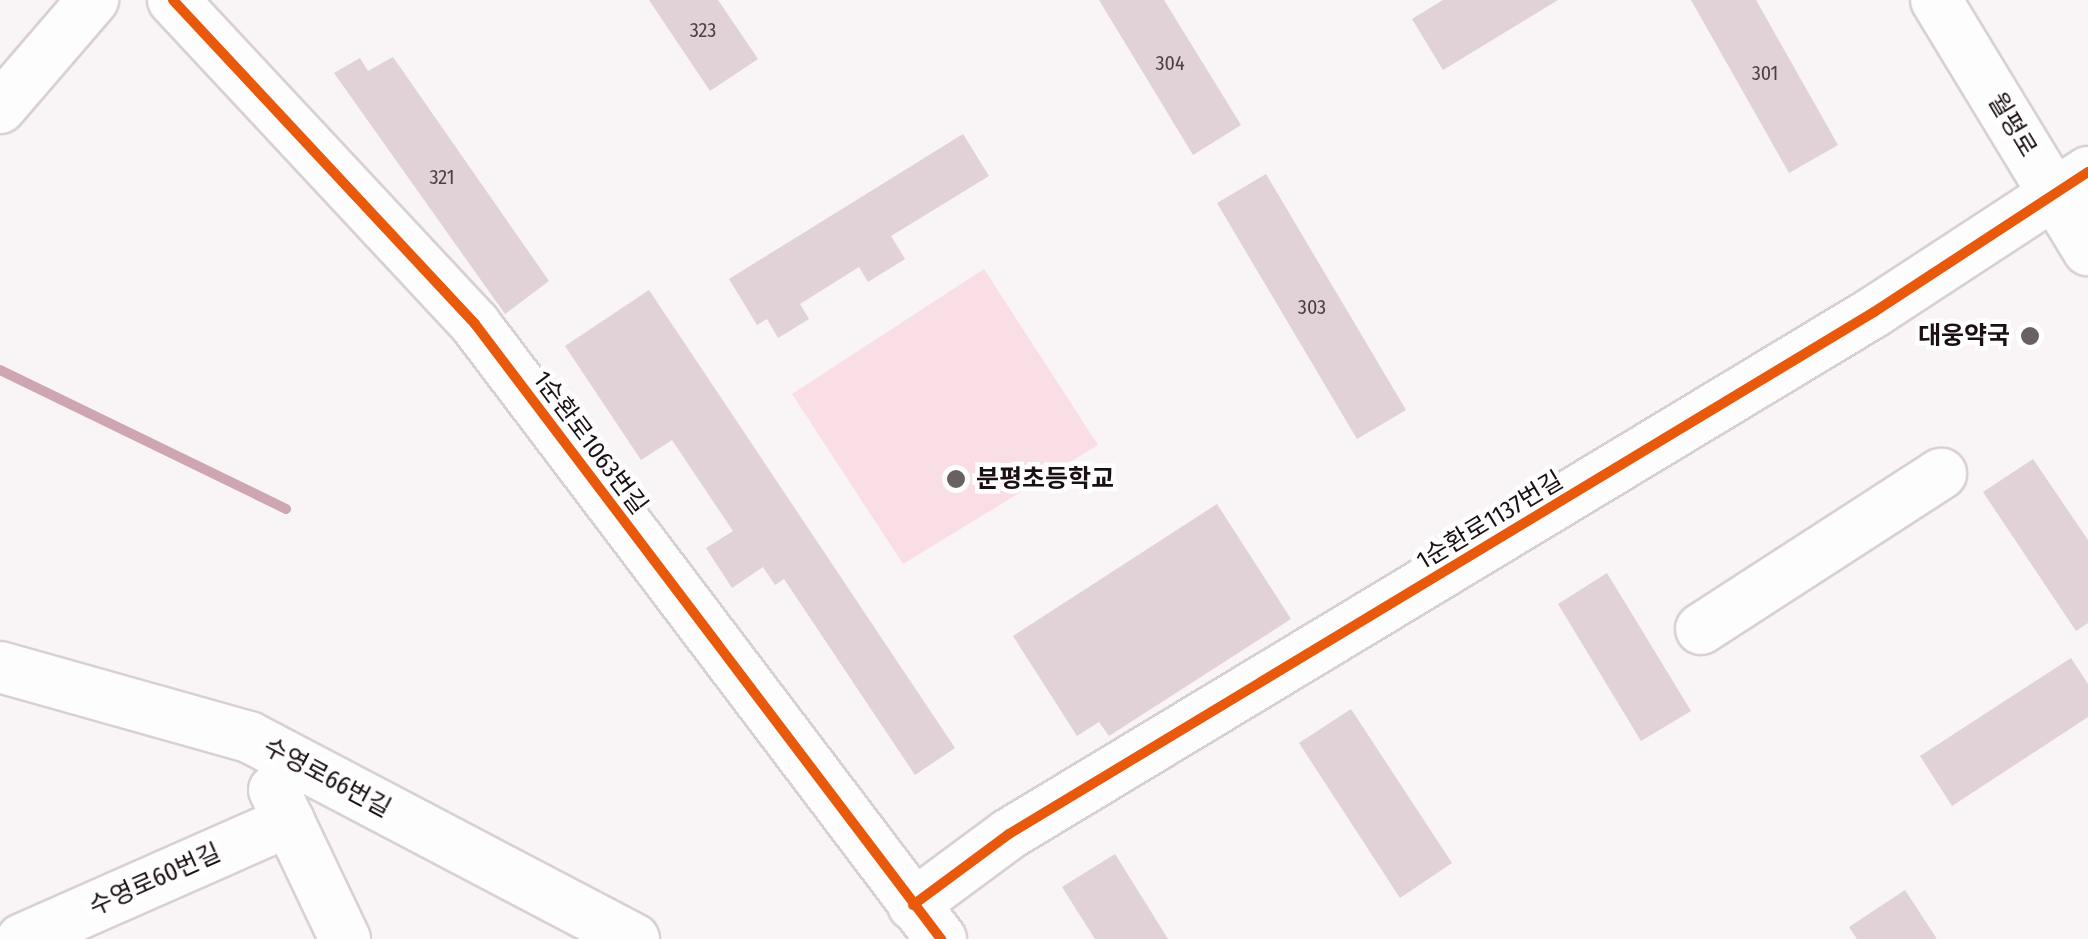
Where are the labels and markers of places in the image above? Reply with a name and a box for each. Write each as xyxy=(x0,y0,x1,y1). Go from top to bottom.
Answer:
place label: 대웅약국 xyxy=(1918,321,2010,351)
marker: 대웅약국 xyxy=(2019,325,2041,347)
place label: 분평초등학교 xyxy=(976,464,1114,494)
marker: 분평초등학교 xyxy=(945,468,967,490)

